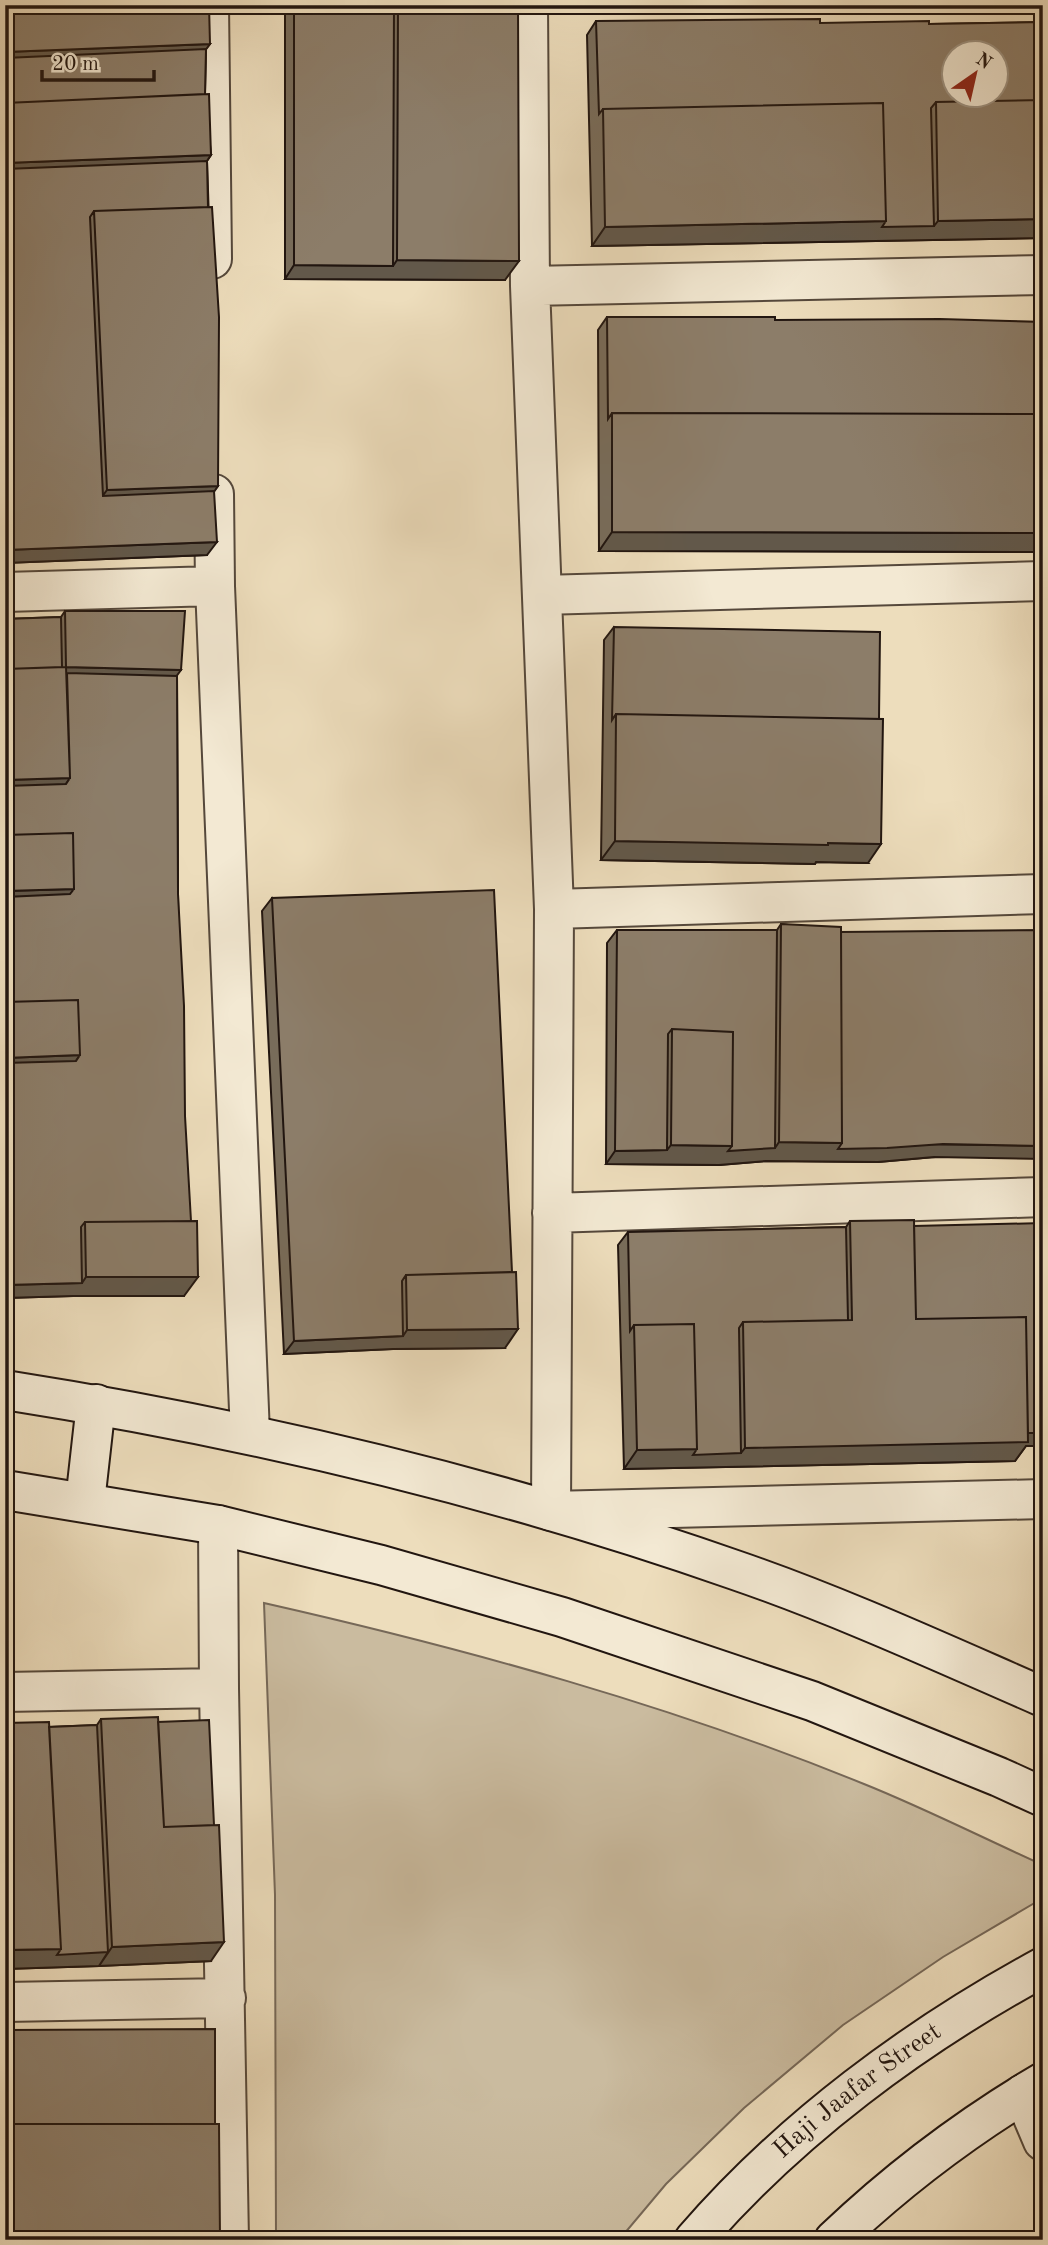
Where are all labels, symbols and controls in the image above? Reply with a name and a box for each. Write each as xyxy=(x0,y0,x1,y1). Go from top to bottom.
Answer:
scale bar xyxy=(42,38,154,82)
north arrow xyxy=(940,38,1010,108)
text: N xyxy=(972,50,995,74)
text: 20 m xyxy=(52,54,99,75)
street label: Haji Jaafar Street xyxy=(769,2018,946,2164)

